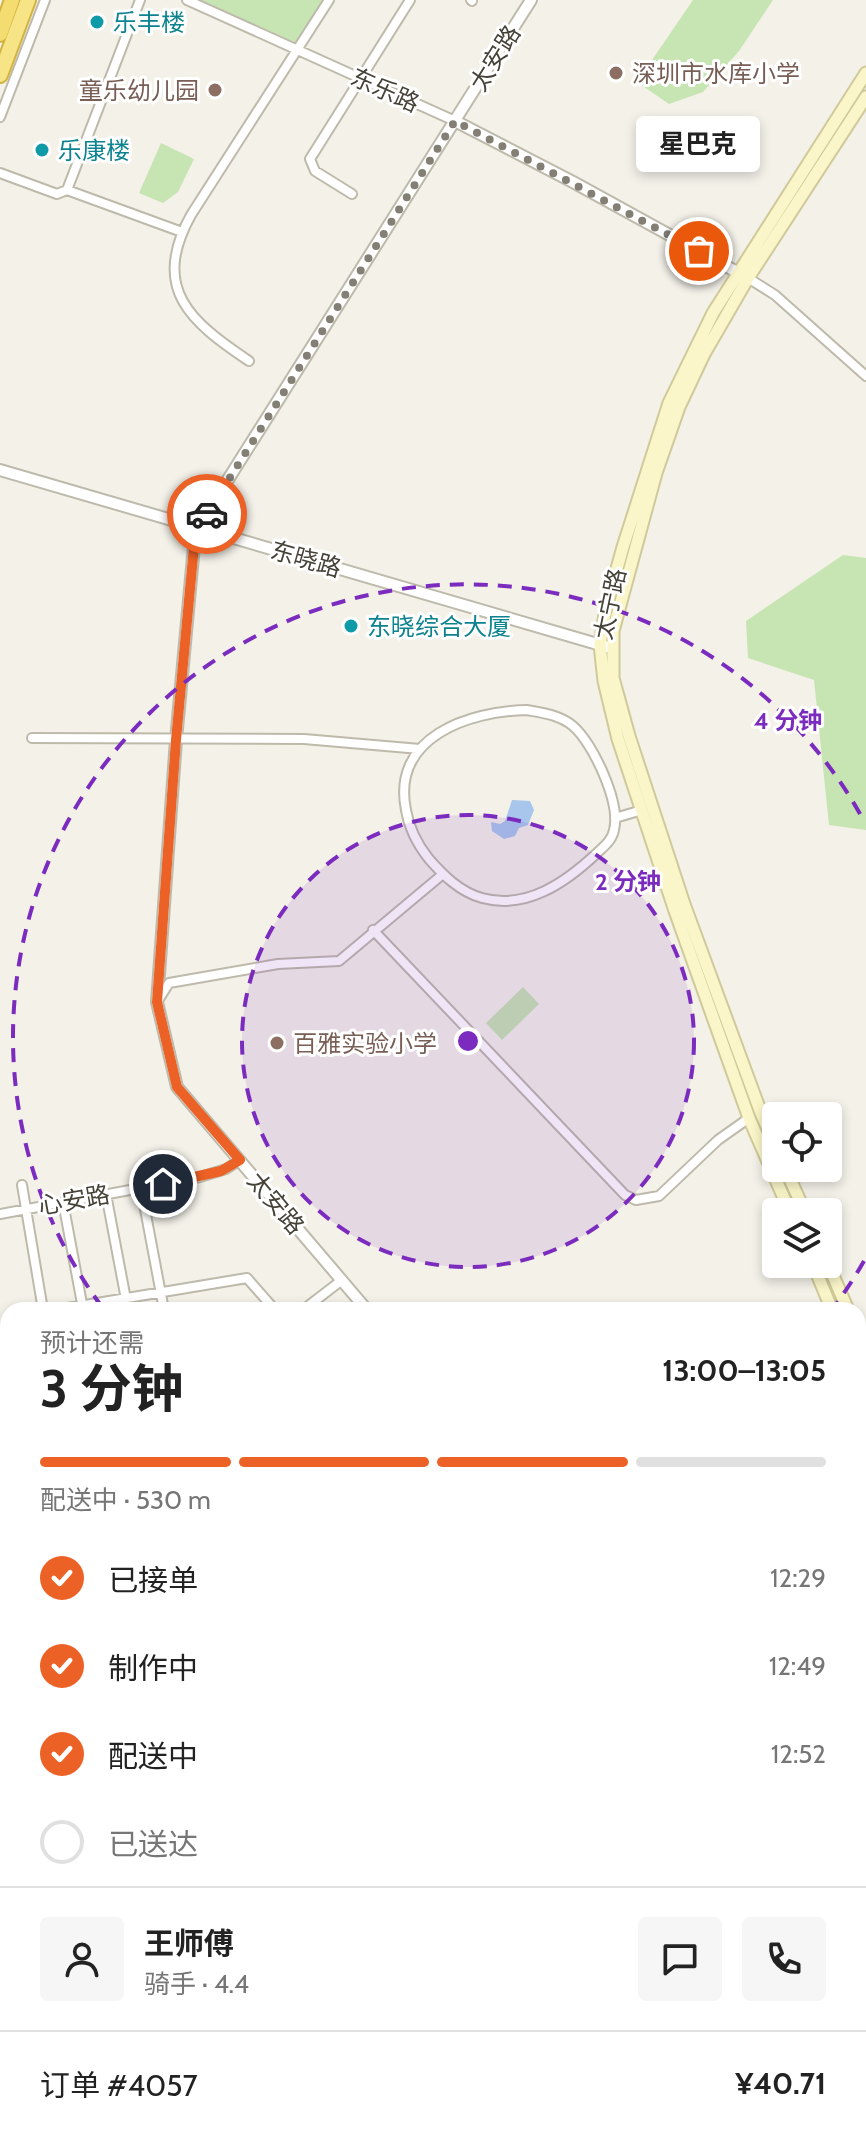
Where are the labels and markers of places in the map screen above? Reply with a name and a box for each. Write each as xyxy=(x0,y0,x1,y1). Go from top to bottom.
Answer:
place label: 乐丰楼 xyxy=(113,8,185,37)
marker: 乐丰楼 xyxy=(88,13,106,31)
place label: 深圳市水库小学 xyxy=(632,59,800,88)
marker: 深圳市水库小学 xyxy=(607,64,625,82)
place label: 童乐幼儿园 xyxy=(79,76,199,105)
marker: 童乐幼儿园 xyxy=(206,81,224,99)
callout: 星巴克 xyxy=(637,115,761,171)
place label: 乐康楼 xyxy=(58,136,130,165)
marker: 乐康楼 xyxy=(33,141,51,159)
pin xyxy=(665,217,733,285)
place label: 东晓综合大厦 xyxy=(367,612,511,641)
marker: 东晓综合大厦 xyxy=(342,617,360,635)
centre of rings xyxy=(454,1027,482,1055)
place label: 百雅实验小学 xyxy=(293,1029,437,1058)
marker: 百雅实验小学 xyxy=(268,1034,286,1052)
pin xyxy=(129,1150,197,1218)

